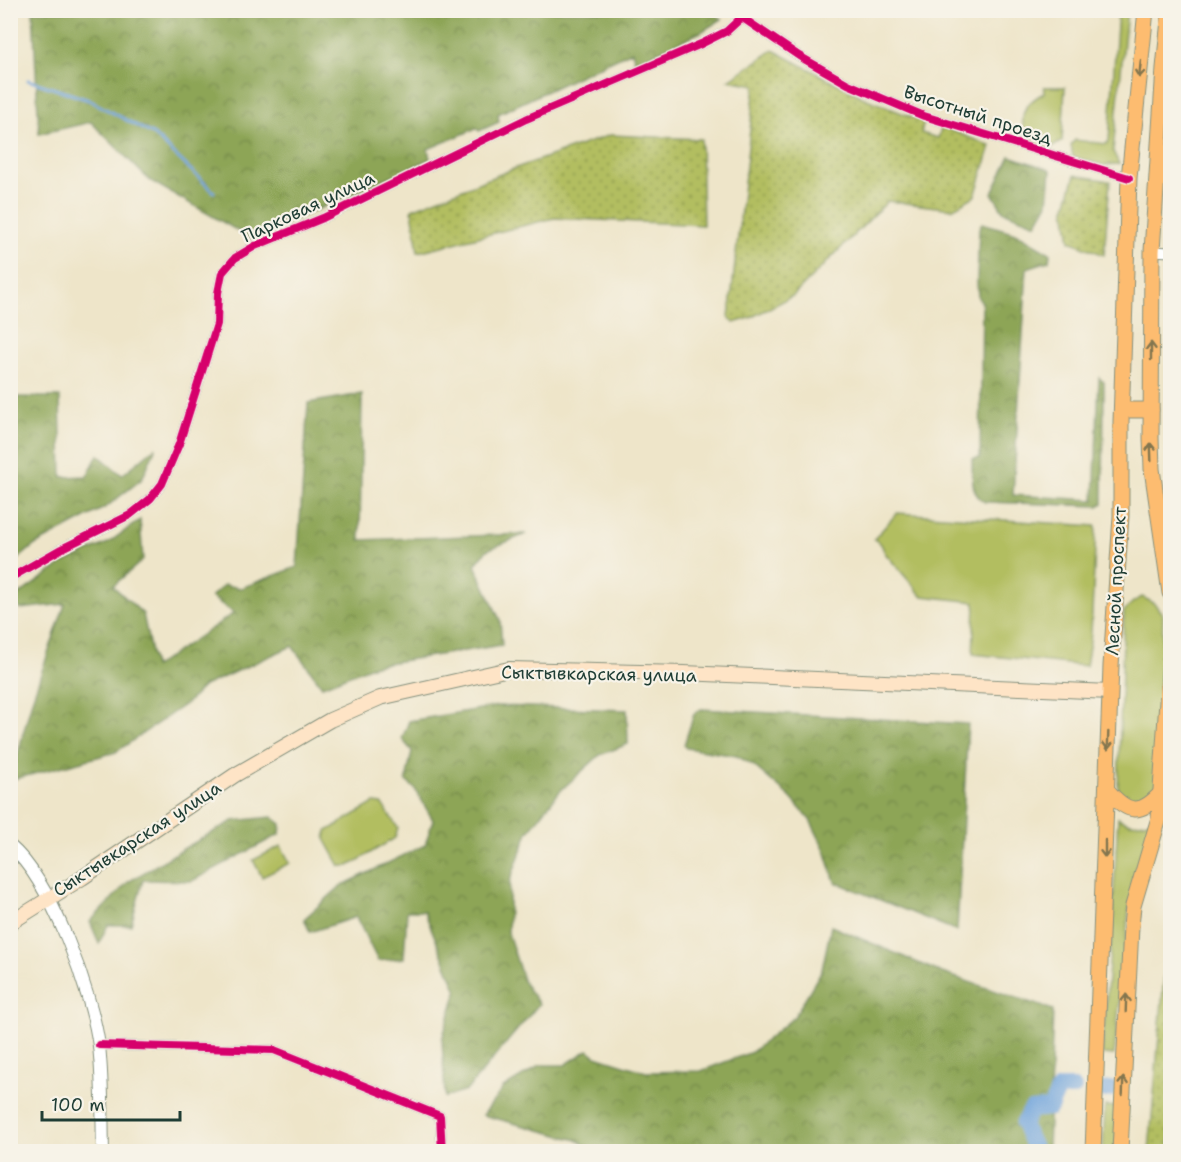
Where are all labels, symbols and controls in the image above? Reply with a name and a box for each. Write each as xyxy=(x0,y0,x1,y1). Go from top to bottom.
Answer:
one-way arrow xyxy=(1134,58,1145,78)
street label: Высотный проезд xyxy=(901,80,1056,151)
street label: Парковая улица xyxy=(238,166,378,248)
one-way arrow xyxy=(1145,342,1157,362)
one-way arrow xyxy=(1146,443,1157,463)
street label: Лесной проспект xyxy=(1100,505,1132,656)
street label: Сыктывкарская улица xyxy=(501,660,697,688)
one-way arrow xyxy=(1103,730,1114,750)
street label: Сыктывкарская улица xyxy=(48,776,226,902)
one-way arrow xyxy=(1099,838,1111,858)
one-way arrow xyxy=(1120,993,1132,1013)
one-way arrow xyxy=(1117,1076,1128,1096)
scale bar xyxy=(42,1084,180,1122)
text: 100 m xyxy=(51,1093,105,1117)

